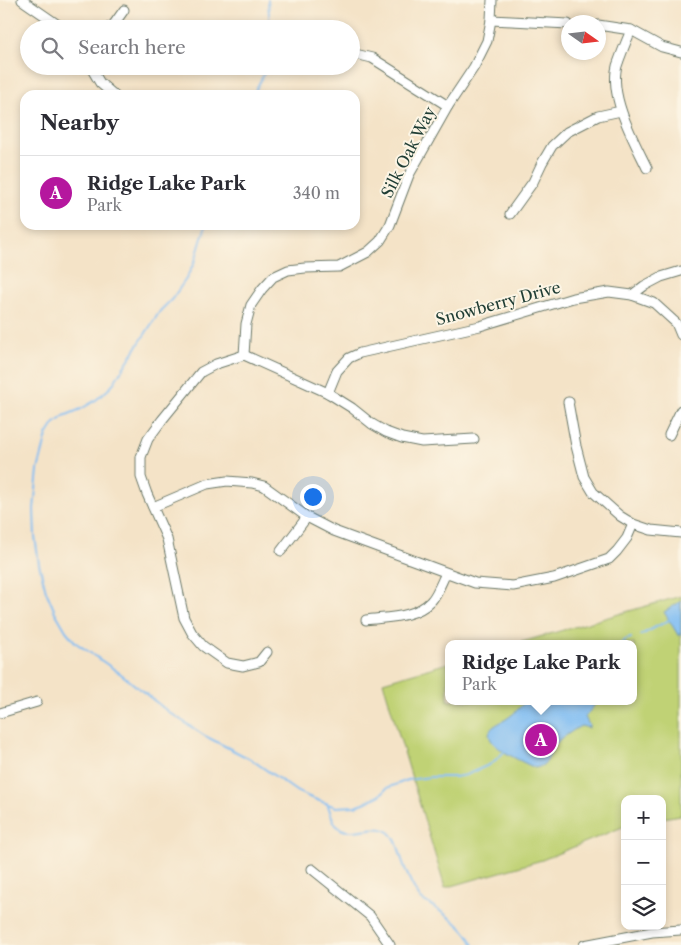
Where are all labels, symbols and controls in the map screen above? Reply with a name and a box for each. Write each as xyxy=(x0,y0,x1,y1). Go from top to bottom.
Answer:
north arrow xyxy=(561,15,606,60)
search box xyxy=(20,20,360,75)
icon: search xyxy=(38,34,66,62)
text: Search here xyxy=(78,36,186,59)
street label: Silk Oak Way xyxy=(376,102,440,201)
text: Nearby xyxy=(40,110,119,135)
text: Ridge Lake Park xyxy=(87,172,246,195)
text: A xyxy=(50,183,62,203)
text: 340 m xyxy=(293,183,340,203)
text: Park xyxy=(87,195,122,215)
street label: Snowberry Drive xyxy=(433,277,563,329)
your location xyxy=(300,484,326,510)
popup xyxy=(445,640,637,705)
text: Ridge Lake Park xyxy=(462,651,620,674)
text: Park xyxy=(462,674,496,694)
pin: A xyxy=(525,721,557,759)
map controls xyxy=(621,795,666,930)
button: + xyxy=(621,795,666,840)
button: − xyxy=(621,840,666,885)
button: layers xyxy=(621,885,666,930)

